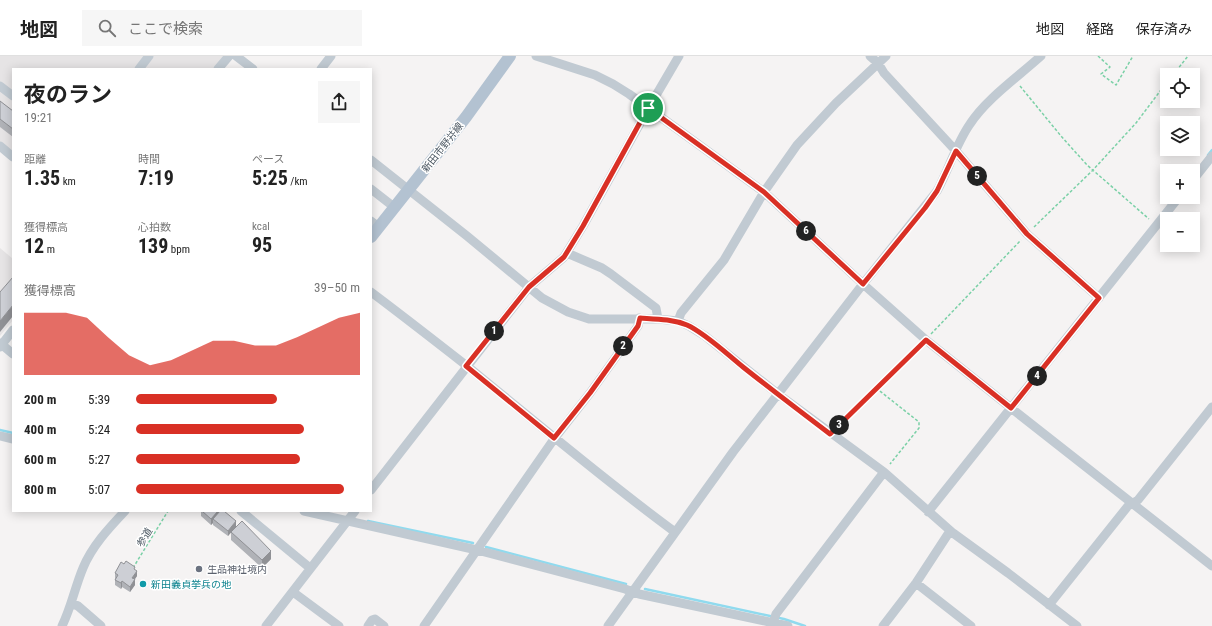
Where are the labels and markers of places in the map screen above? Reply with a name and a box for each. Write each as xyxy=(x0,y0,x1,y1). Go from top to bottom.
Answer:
pin xyxy=(631,91,665,125)
pin: 5 xyxy=(967,166,987,186)
pin: 6 xyxy=(796,221,816,241)
pin: 1 xyxy=(484,321,504,341)
pin: 2 xyxy=(613,336,633,356)
pin: 4 xyxy=(1027,366,1047,386)
pin: 3 xyxy=(829,415,849,435)
marker: 生品神社境内 xyxy=(194,564,204,574)
place label: 生品神社境内 xyxy=(207,564,267,575)
marker: 新田義貞挙兵の地 xyxy=(138,579,148,589)
place label: 新田義貞挙兵の地 xyxy=(151,579,232,590)

